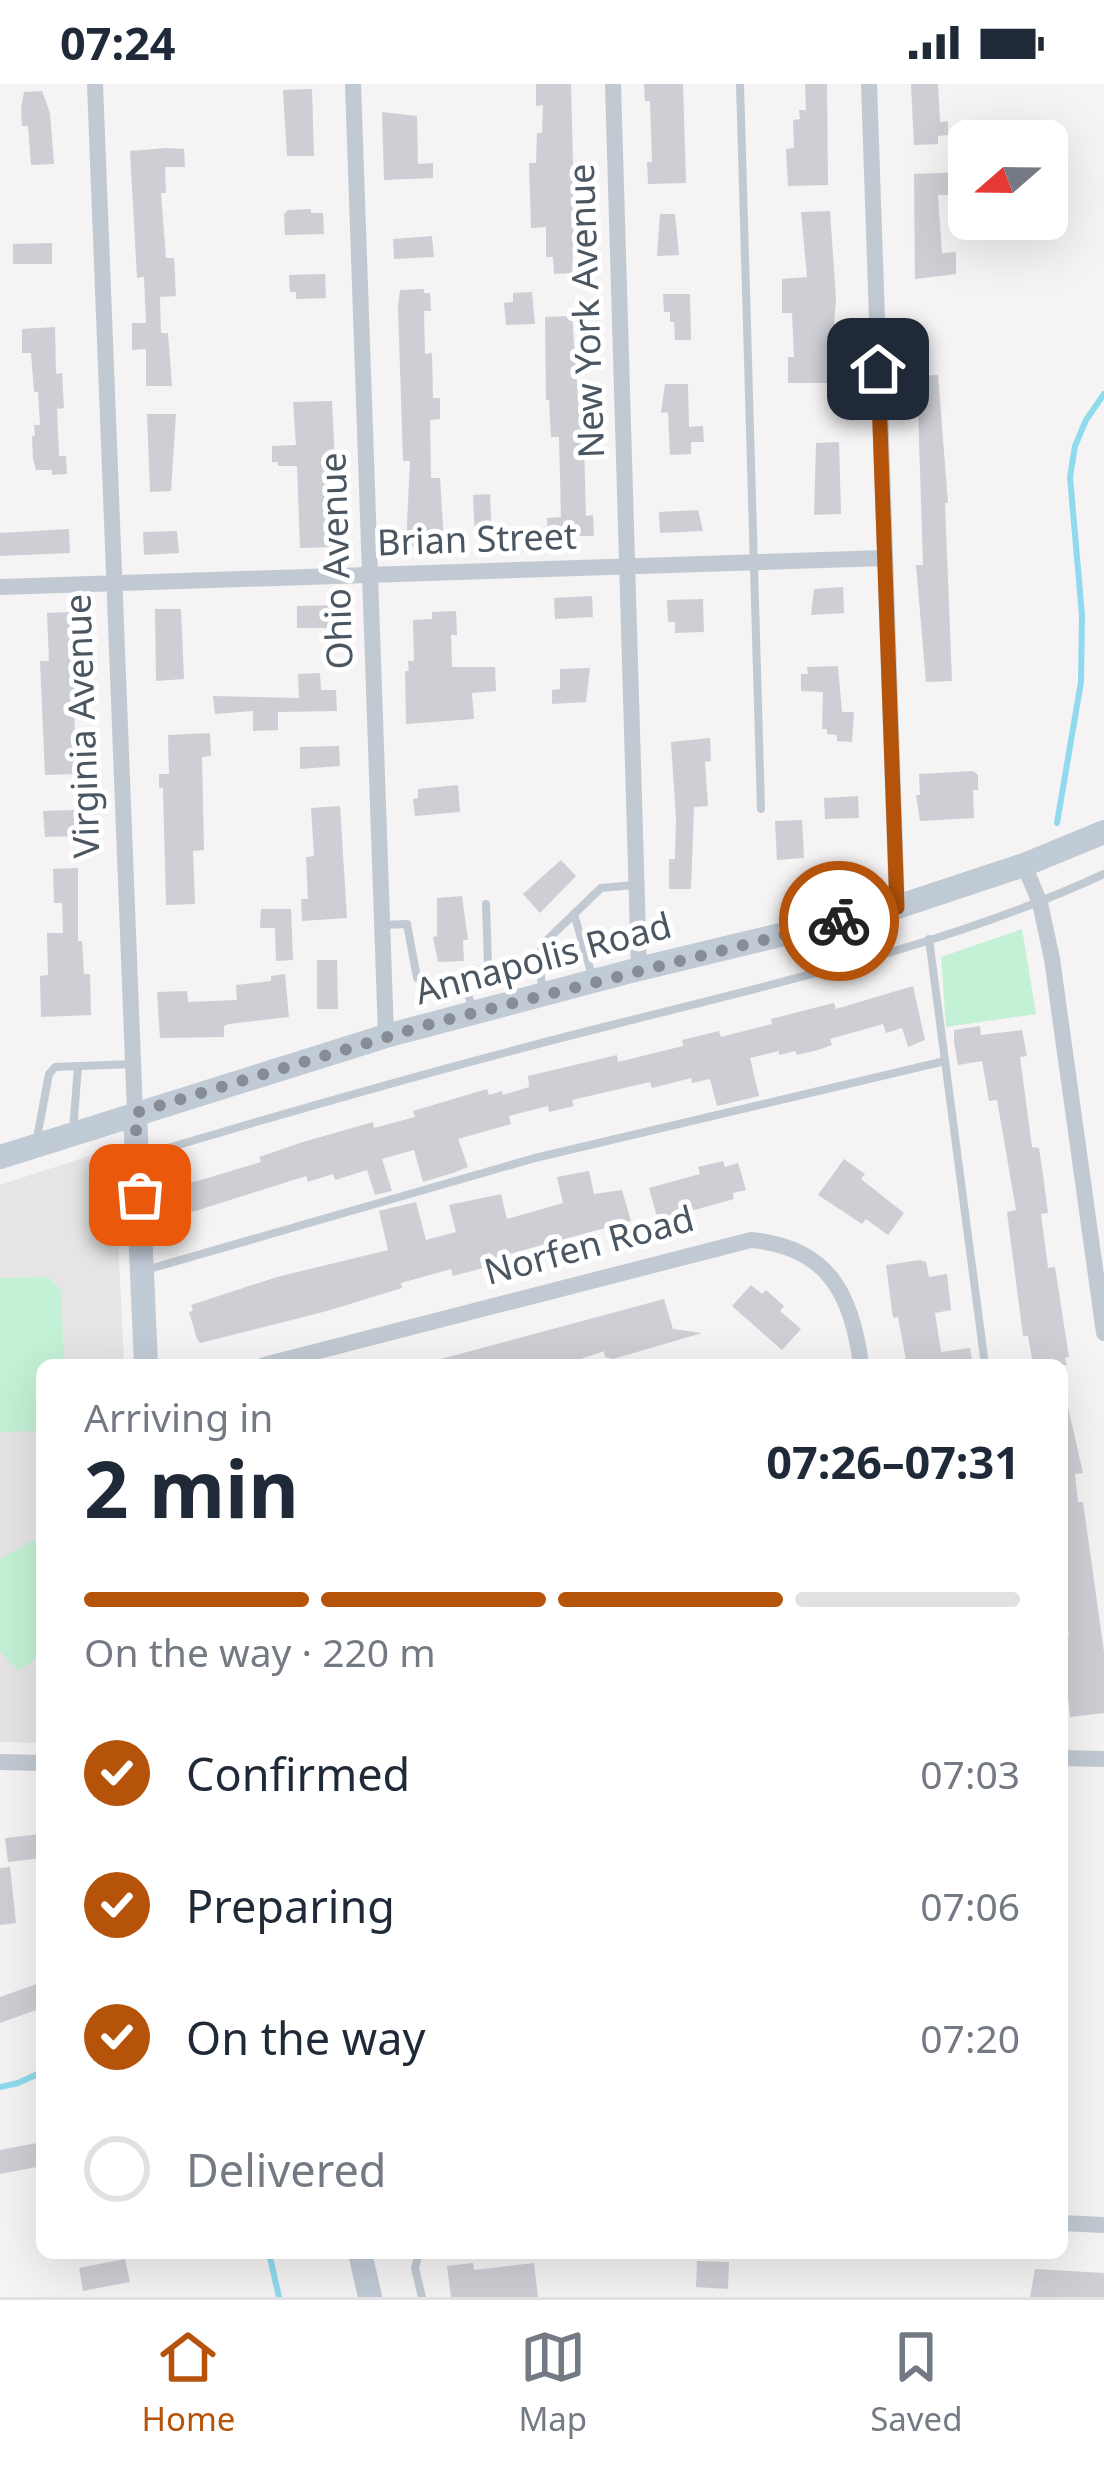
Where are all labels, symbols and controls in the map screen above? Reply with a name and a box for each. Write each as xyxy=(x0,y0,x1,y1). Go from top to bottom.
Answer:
text: 07:24 xyxy=(60,12,176,73)
north arrow xyxy=(948,120,1068,240)
map controls xyxy=(948,120,1068,240)
street label: New York Avenue xyxy=(556,163,615,459)
pin xyxy=(827,318,929,420)
icon: home xyxy=(845,336,911,402)
street label: Ohio Avenue xyxy=(307,452,364,670)
street label: Brian Street xyxy=(376,511,578,566)
street label: Virginia Avenue xyxy=(52,593,111,859)
courier xyxy=(779,861,899,981)
icon: bike xyxy=(806,888,872,954)
street label: Annapolis Road xyxy=(409,900,676,1015)
pin xyxy=(89,1144,191,1246)
icon: bag xyxy=(107,1162,173,1228)
street label: Norfen Road xyxy=(479,1193,699,1296)
text: Arriving in xyxy=(84,1390,273,1443)
text: 07:26–07:31 xyxy=(766,1431,1020,1492)
text: 2 min xyxy=(84,1435,299,1541)
text: On the way · 220 m xyxy=(84,1625,436,1678)
icon: check xyxy=(84,1740,150,1806)
text: Confirmed xyxy=(186,1743,410,1804)
text: 07:03 xyxy=(920,1747,1020,1800)
icon: check xyxy=(84,1872,150,1938)
text: Preparing xyxy=(186,1875,395,1936)
text: 07:06 xyxy=(920,1879,1020,1932)
icon: check xyxy=(84,2004,150,2070)
text: On the way xyxy=(186,2007,425,2068)
text: 07:20 xyxy=(920,2011,1020,2064)
text: Delivered xyxy=(186,2139,386,2200)
tab: Home xyxy=(142,2324,235,2441)
tab: Map xyxy=(518,2324,587,2441)
tab: Saved xyxy=(870,2324,962,2441)

